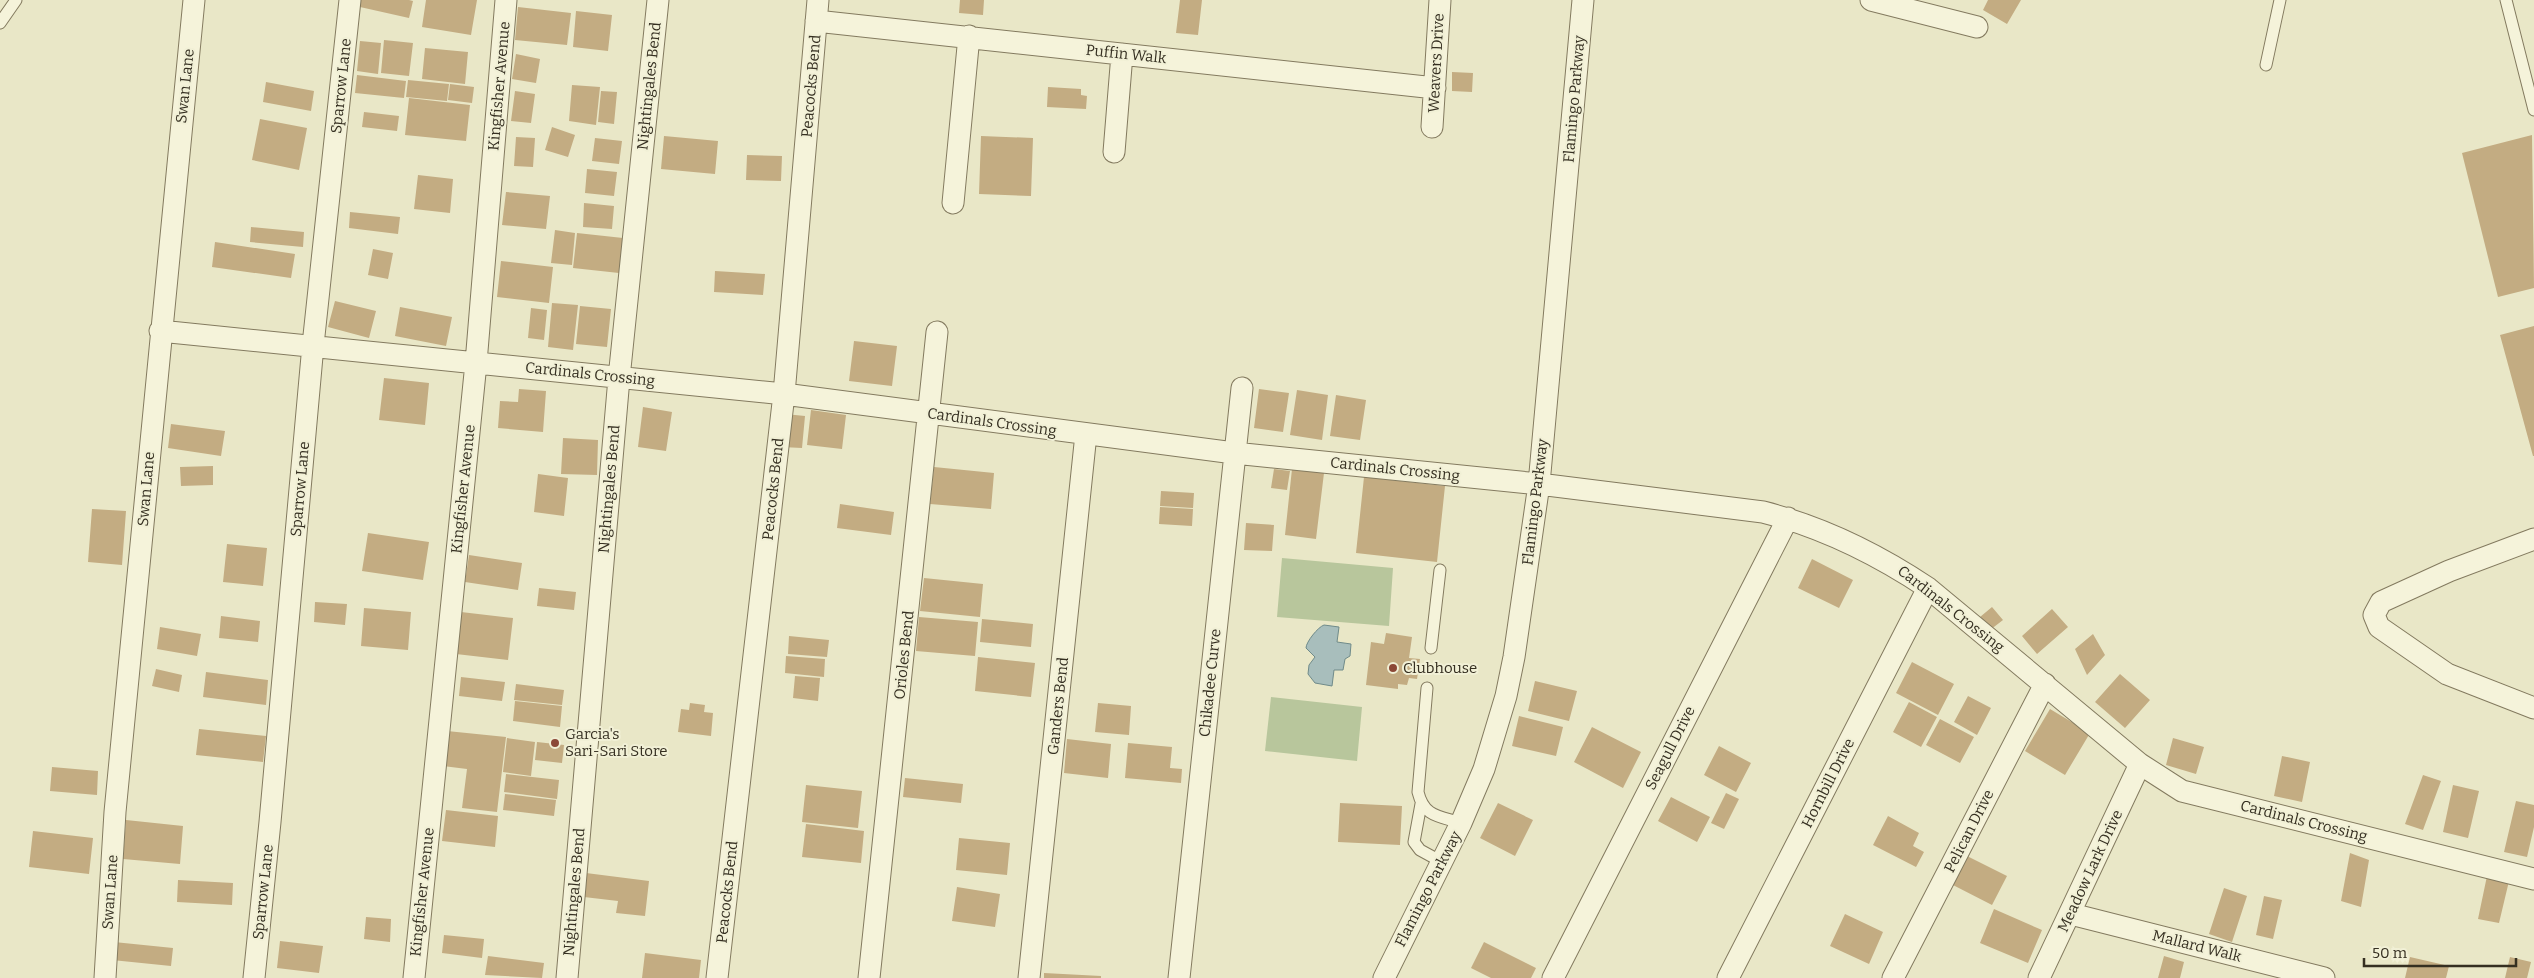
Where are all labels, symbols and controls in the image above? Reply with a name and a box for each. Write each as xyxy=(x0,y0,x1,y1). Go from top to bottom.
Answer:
street label: Weavers Drive xyxy=(1424,13,1448,113)
street label: Kingfisher Avenue xyxy=(484,21,514,151)
street label: Nightingales Bend xyxy=(633,21,665,151)
street label: Peacocks Bend xyxy=(798,34,824,138)
street label: Flamingo Parkway xyxy=(1559,35,1589,163)
street label: Sparrow Lane xyxy=(327,37,355,135)
street label: Puffin Walk xyxy=(1085,41,1168,67)
street label: Swan Lane xyxy=(172,48,198,124)
street label: Cardinals Crossing xyxy=(524,358,656,390)
street label: Cardinals Crossing xyxy=(926,404,1058,440)
street label: Kingfisher Avenue xyxy=(447,424,479,554)
street label: Nightingales Bend xyxy=(594,424,624,554)
street label: Peacocks Bend xyxy=(759,437,787,541)
street label: Flamingo Parkway xyxy=(1518,438,1552,566)
street label: Sparrow Lane xyxy=(287,441,313,537)
street label: Swan Lane xyxy=(134,451,158,527)
street label: Cardinals Crossing xyxy=(1329,453,1461,485)
street label: Cardinals Crossing xyxy=(1894,562,2008,656)
street label: Orioles Bend xyxy=(890,610,918,700)
street label: Chikadee Curve xyxy=(1195,628,1225,738)
street label: Ganders Bend xyxy=(1044,656,1072,756)
place label: Clubhouse xyxy=(1403,659,1477,677)
marker: Clubhouse xyxy=(1387,662,1399,674)
street label: Seagull Drive xyxy=(1641,703,1699,793)
place label: Garcia's Sari-Sari Store xyxy=(565,725,667,760)
street label: Hornbill Drive xyxy=(1798,735,1858,831)
marker: Garcia's Sari-Sari Store xyxy=(549,737,561,749)
street label: Pelican Drive xyxy=(1940,786,1998,876)
street label: Cardinals Crossing xyxy=(2239,797,2369,845)
street label: Meadow Lark Drive xyxy=(2054,807,2126,935)
street label: Kingfisher Avenue xyxy=(406,827,438,957)
street label: Nightingales Bend xyxy=(559,827,589,957)
street label: Flamingo Parkway xyxy=(1391,828,1465,950)
street label: Peacocks Bend xyxy=(713,840,741,944)
street label: Sparrow Lane xyxy=(249,843,277,941)
street label: Swan Lane xyxy=(98,854,122,930)
street label: Mallard Walk xyxy=(2151,926,2244,966)
scale bar xyxy=(2364,936,2516,968)
text: 50 m xyxy=(2372,944,2408,962)

